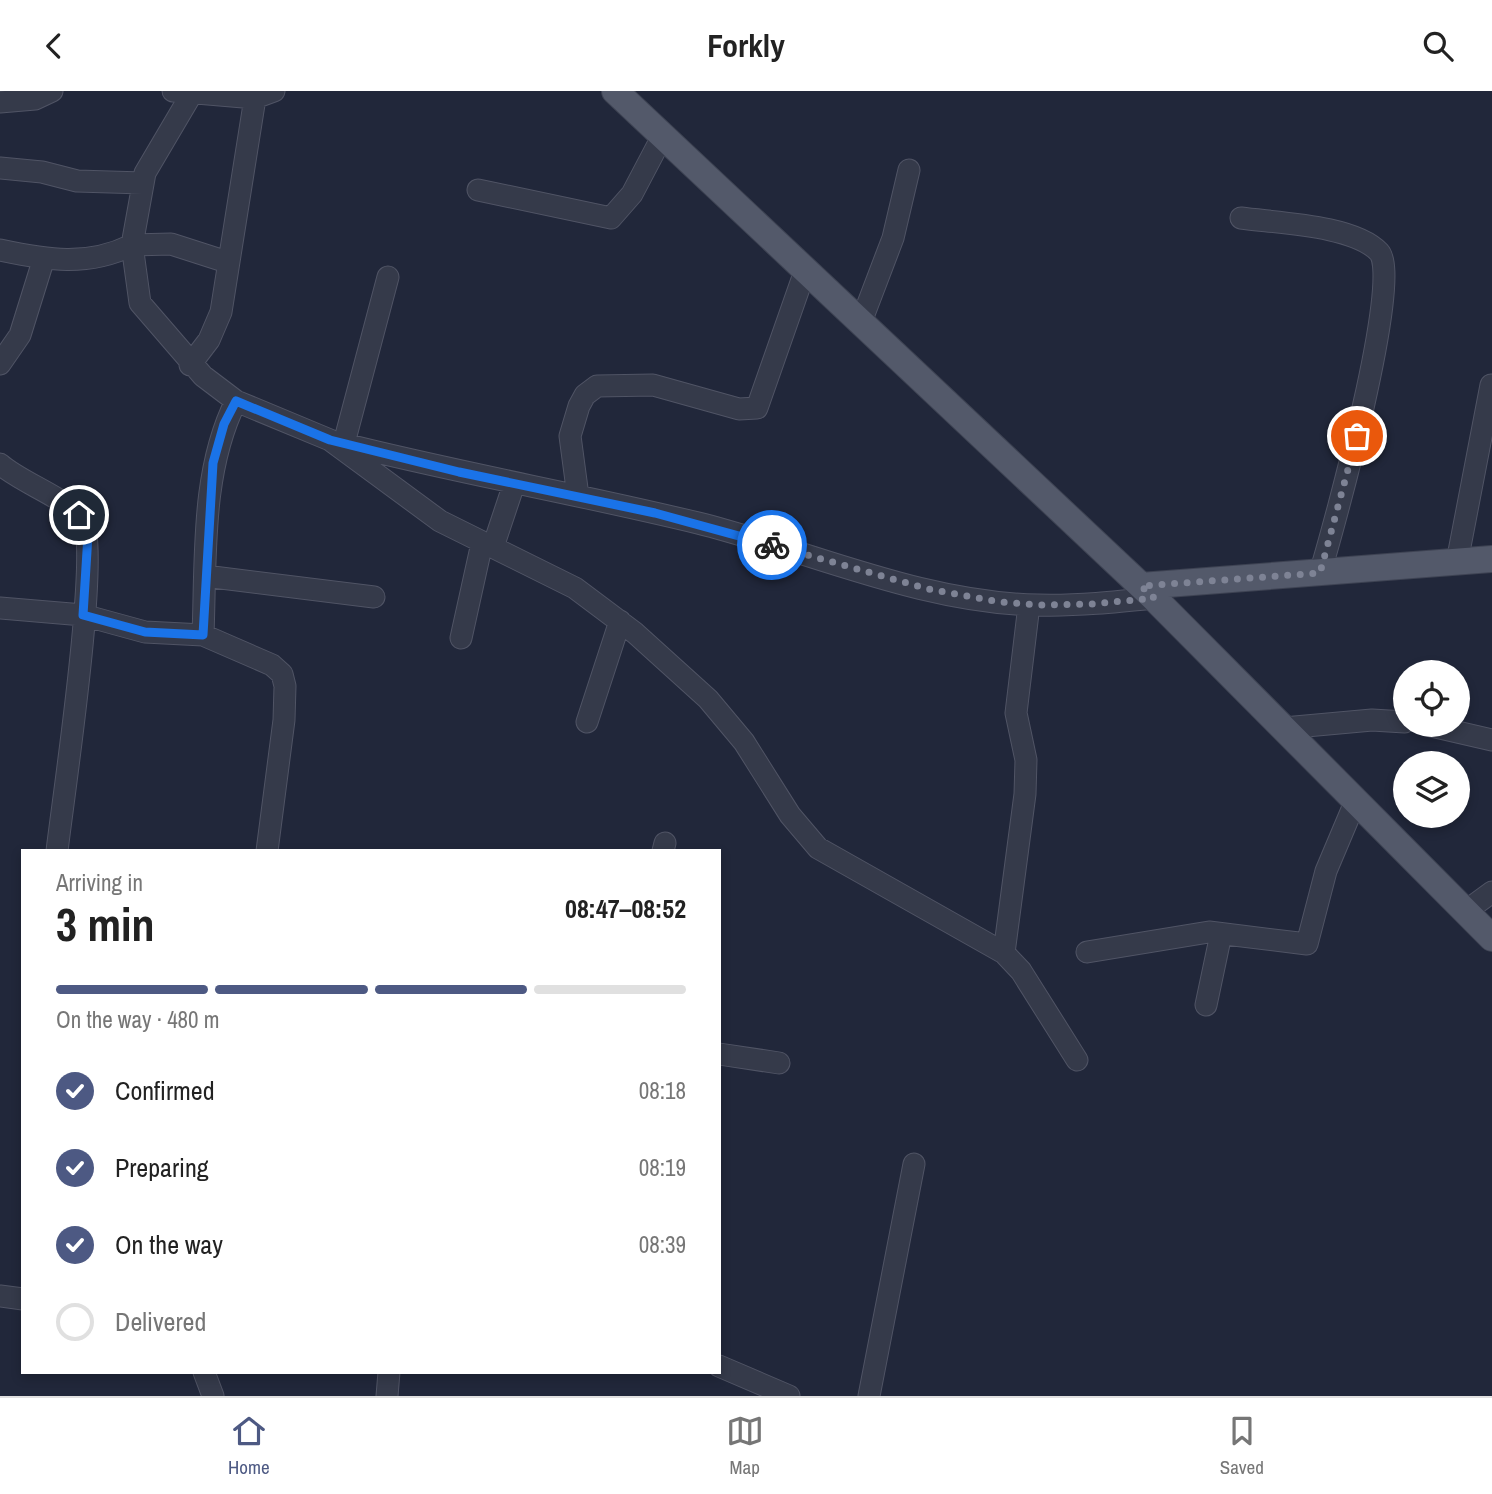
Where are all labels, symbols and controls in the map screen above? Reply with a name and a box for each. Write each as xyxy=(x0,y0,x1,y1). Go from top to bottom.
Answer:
text: Forkly xyxy=(707,24,785,67)
icon: back xyxy=(35,27,73,65)
icon: search xyxy=(1419,27,1457,65)
pin xyxy=(1327,406,1387,466)
icon: bag xyxy=(1338,417,1376,455)
pin xyxy=(49,485,109,545)
icon: home xyxy=(60,496,98,534)
courier xyxy=(737,510,807,580)
icon: bike xyxy=(753,526,791,564)
map controls xyxy=(1393,660,1470,828)
button: locate xyxy=(1393,660,1470,737)
button: layers xyxy=(1393,751,1470,828)
text: Arriving in xyxy=(56,867,143,898)
text: 08:47–08:52 xyxy=(565,891,686,926)
text: 3 min xyxy=(56,893,155,955)
text: On the way · 480 m xyxy=(56,1004,220,1035)
icon: check xyxy=(56,1072,94,1110)
text: Confirmed xyxy=(115,1073,215,1108)
text: 08:18 xyxy=(639,1075,686,1106)
icon: check xyxy=(56,1149,94,1187)
text: Preparing xyxy=(115,1150,209,1185)
text: 08:19 xyxy=(639,1152,686,1183)
icon: check xyxy=(56,1226,94,1264)
text: On the way xyxy=(115,1227,223,1262)
text: 08:39 xyxy=(639,1229,686,1260)
text: Delivered xyxy=(115,1304,206,1339)
tab: Home xyxy=(228,1412,270,1480)
tab: Map xyxy=(726,1412,764,1480)
tab: Saved xyxy=(1220,1412,1264,1480)

